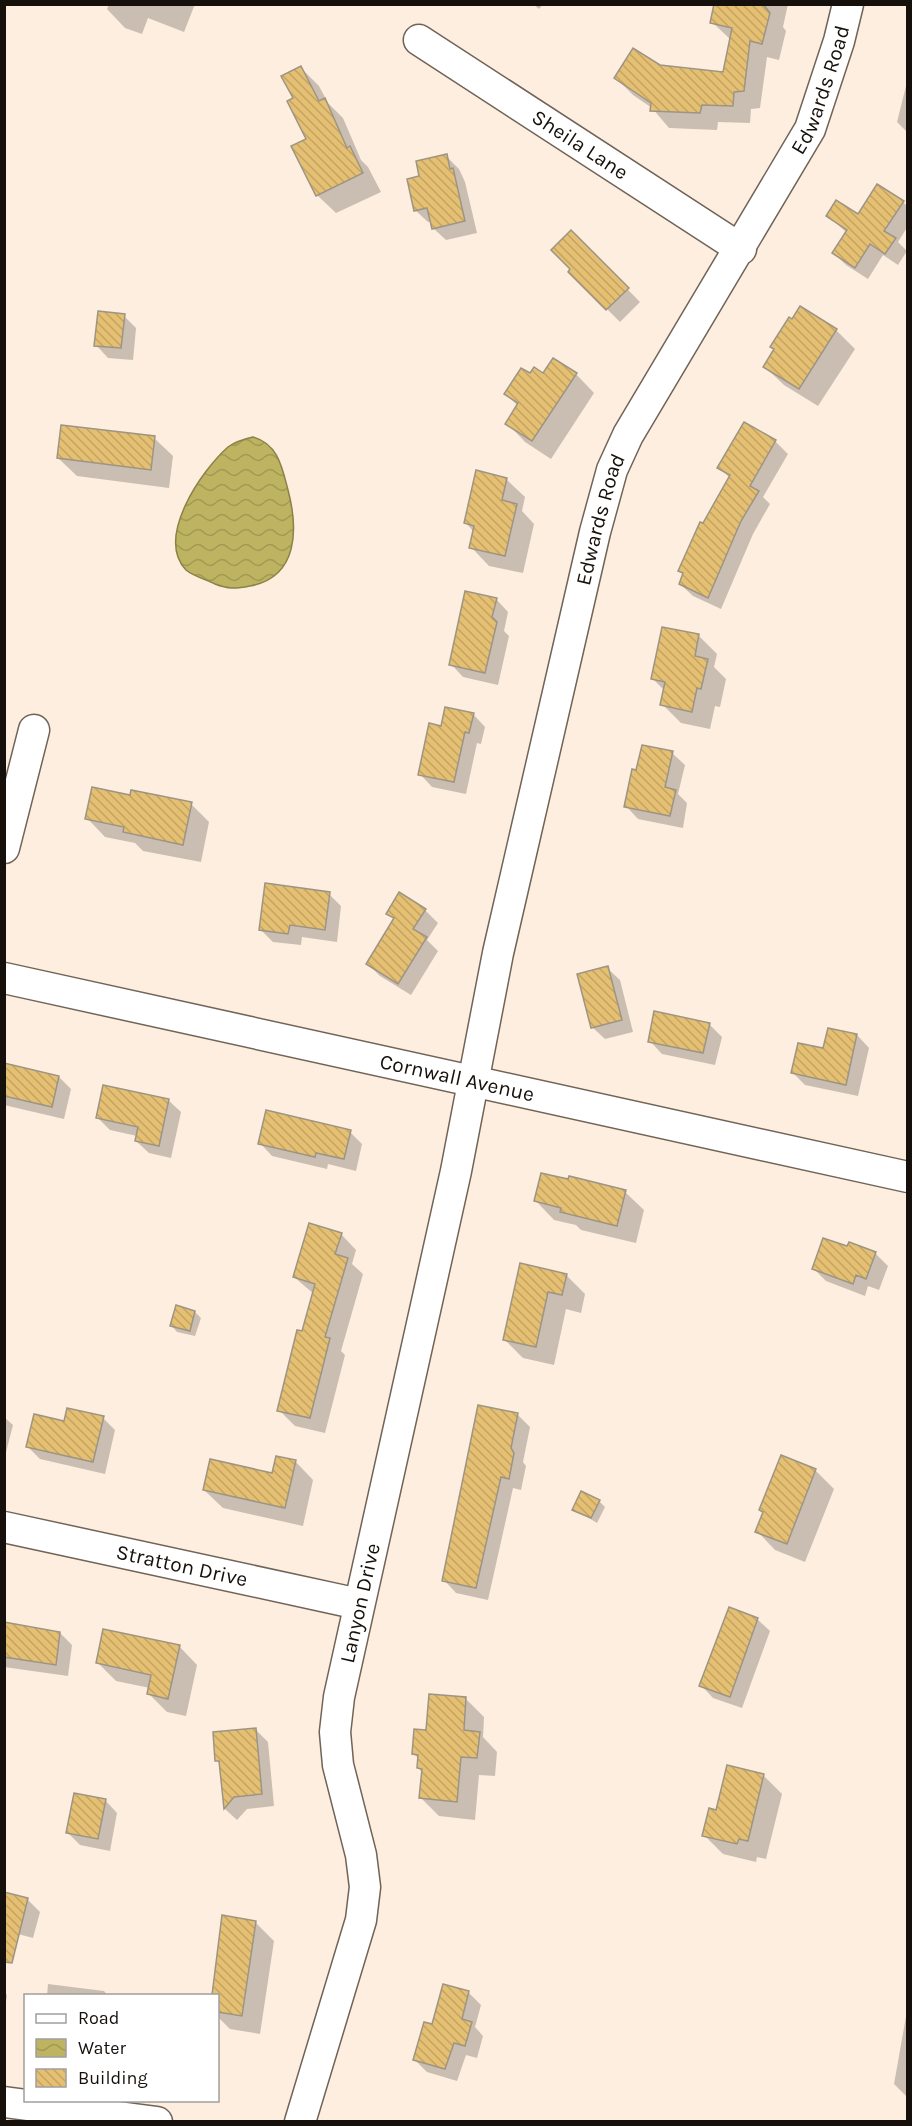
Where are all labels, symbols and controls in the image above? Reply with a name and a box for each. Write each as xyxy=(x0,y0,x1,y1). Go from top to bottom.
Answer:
street label: Edwards Road xyxy=(786,23,854,159)
street label: Sheila Lane xyxy=(527,105,633,184)
street label: Edwards Road xyxy=(571,450,630,588)
street label: Cornwall Avenue xyxy=(378,1049,537,1106)
street label: Stratton Drive xyxy=(114,1540,250,1591)
street label: Lanyon Drive xyxy=(335,1541,385,1665)
legend xyxy=(24,1994,219,2102)
text: Road xyxy=(78,2007,119,2029)
text: Water xyxy=(78,2037,126,2059)
text: Building xyxy=(78,2067,148,2089)

